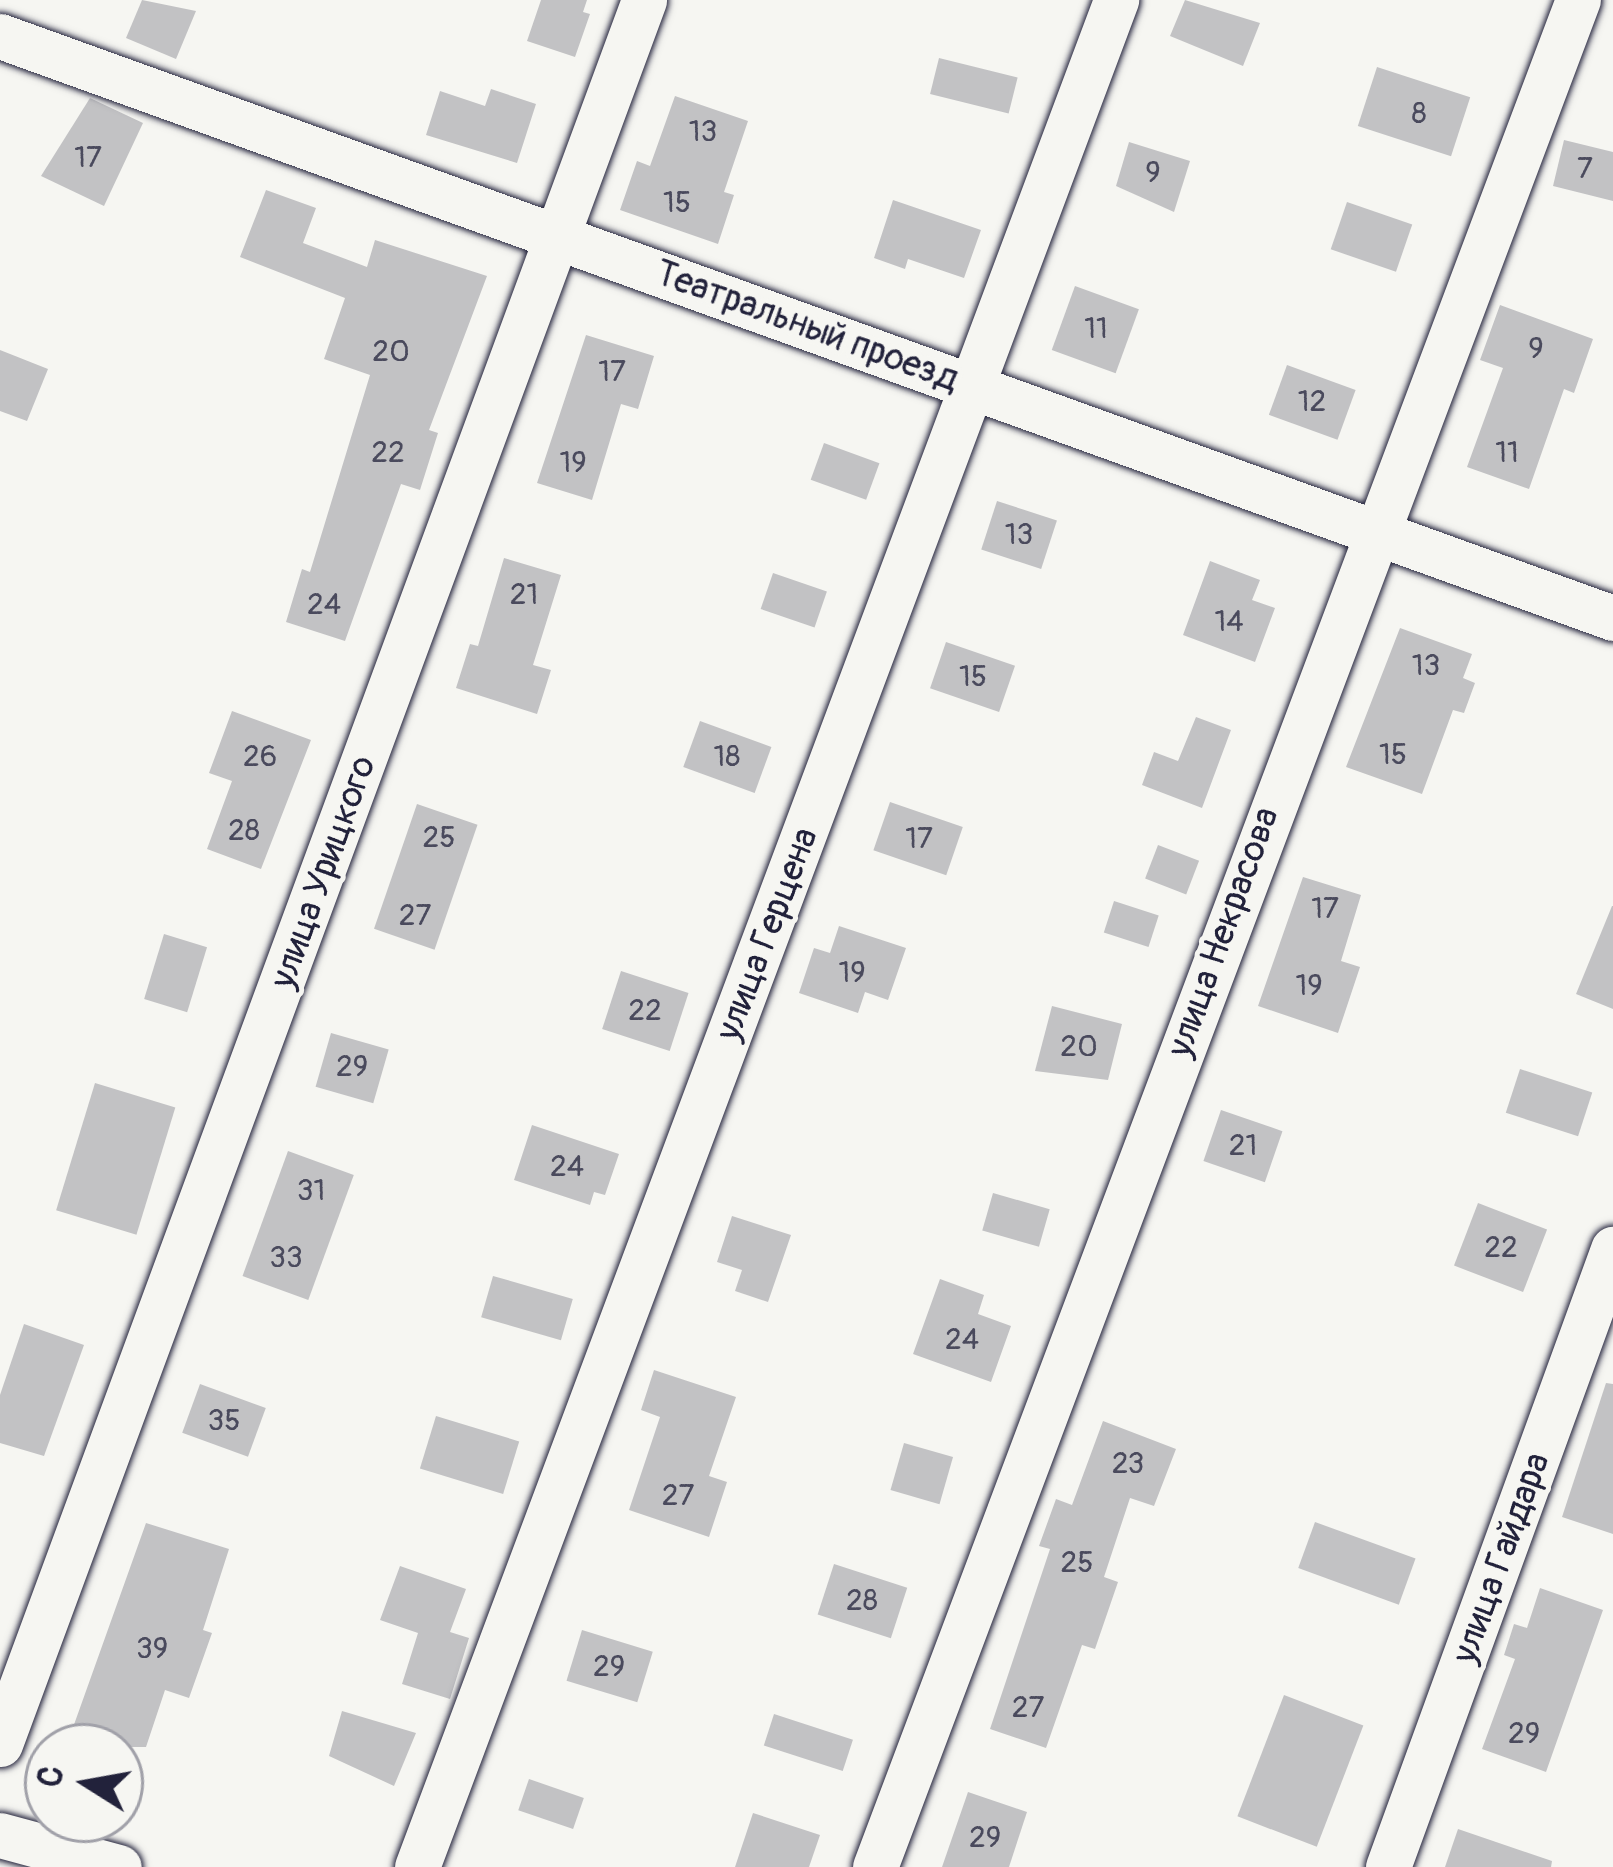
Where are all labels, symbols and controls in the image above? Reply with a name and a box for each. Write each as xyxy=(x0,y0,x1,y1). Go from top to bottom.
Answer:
house number: 8 xyxy=(1411,96,1427,132)
house number: 13 xyxy=(689,114,717,150)
house number: 17 xyxy=(74,140,102,176)
house number: 7 xyxy=(1577,151,1593,187)
house number: 9 xyxy=(1145,155,1161,191)
house number: 15 xyxy=(663,185,691,221)
street label: Театральный проезд xyxy=(650,251,964,401)
house number: 11 xyxy=(1084,311,1108,347)
house number: 9 xyxy=(1528,331,1544,367)
house number: 20 xyxy=(372,334,410,370)
house number: 17 xyxy=(598,354,626,390)
house number: 12 xyxy=(1298,384,1326,420)
house number: 22 xyxy=(371,435,405,471)
house number: 11 xyxy=(1495,435,1519,471)
house number: 19 xyxy=(559,445,587,481)
house number: 13 xyxy=(1005,517,1033,553)
house number: 21 xyxy=(510,577,538,613)
house number: 24 xyxy=(307,587,341,623)
house number: 14 xyxy=(1214,604,1244,640)
house number: 13 xyxy=(1412,648,1440,684)
house number: 15 xyxy=(959,659,987,695)
house number: 15 xyxy=(1379,737,1407,773)
house number: 26 xyxy=(243,739,277,775)
house number: 18 xyxy=(714,739,740,775)
street label: улица Урицкого xyxy=(261,750,385,994)
street label: улица Некрасова xyxy=(1158,801,1288,1063)
house number: 28 xyxy=(228,813,260,849)
house number: 25 xyxy=(422,820,456,856)
street label: улица Герцена xyxy=(707,821,827,1047)
house number: 17 xyxy=(905,821,933,857)
house number: 17 xyxy=(1311,891,1339,927)
house number: 27 xyxy=(399,898,431,934)
house number: 19 xyxy=(838,955,866,991)
house number: 19 xyxy=(1295,968,1323,1004)
house number: 22 xyxy=(628,993,662,1029)
house number: 20 xyxy=(1060,1029,1098,1065)
house number: 29 xyxy=(336,1049,368,1085)
house number: 21 xyxy=(1229,1128,1257,1164)
house number: 24 xyxy=(550,1149,584,1185)
house number: 31 xyxy=(297,1173,325,1209)
house number: 22 xyxy=(1484,1230,1518,1266)
house number: 33 xyxy=(269,1240,303,1276)
house number: 24 xyxy=(945,1322,979,1358)
house number: 35 xyxy=(208,1403,240,1439)
house number: 23 xyxy=(1112,1446,1144,1482)
street label: улица Гайдара xyxy=(1443,1447,1559,1669)
house number: 27 xyxy=(662,1478,694,1514)
house number: 25 xyxy=(1060,1545,1094,1581)
house number: 28 xyxy=(846,1583,878,1619)
house number: 39 xyxy=(136,1631,168,1667)
house number: 29 xyxy=(593,1649,625,1685)
house number: 27 xyxy=(1012,1690,1044,1726)
house number: 29 xyxy=(1508,1716,1540,1752)
north arrow xyxy=(24,1723,144,1843)
text: С xyxy=(29,1763,73,1791)
house number: 29 xyxy=(969,1820,1001,1856)

